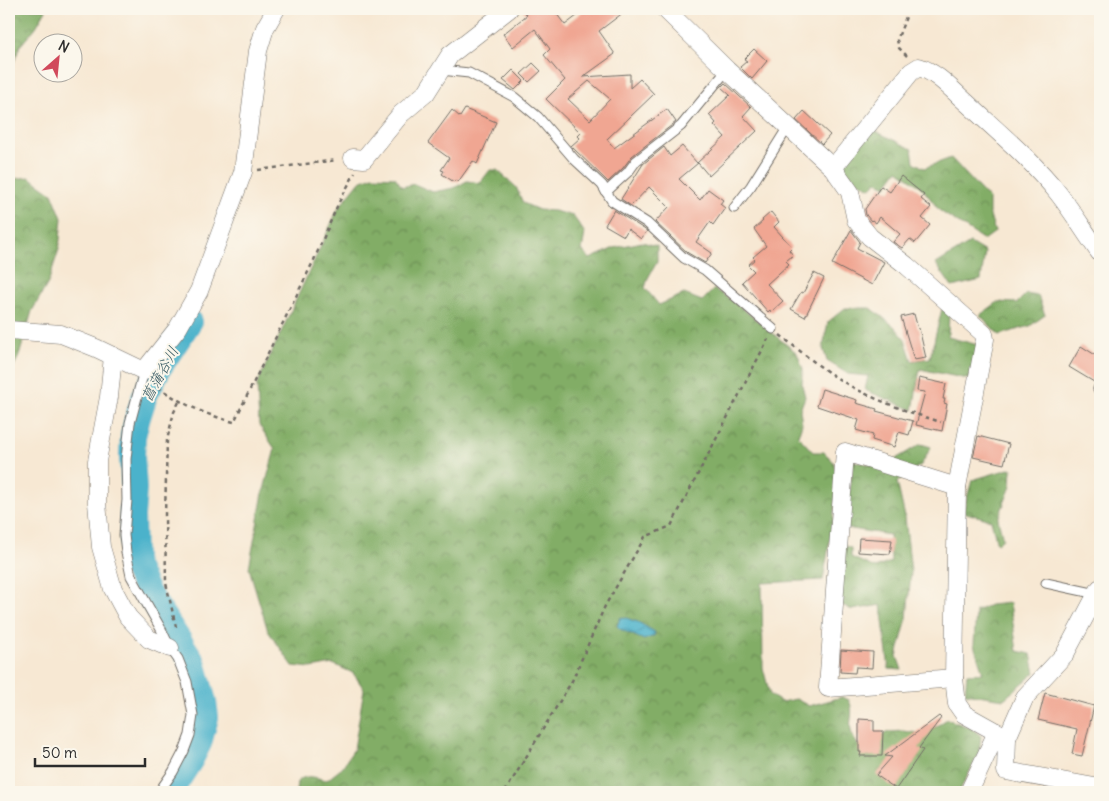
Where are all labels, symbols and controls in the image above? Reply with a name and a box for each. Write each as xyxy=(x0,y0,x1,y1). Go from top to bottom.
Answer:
north arrow xyxy=(32,32,82,82)
text: N xyxy=(56,36,72,57)
water label: 菖蒲谷川 xyxy=(137,343,182,405)
scale bar xyxy=(35,736,145,768)
text: 50 m xyxy=(42,743,77,762)

